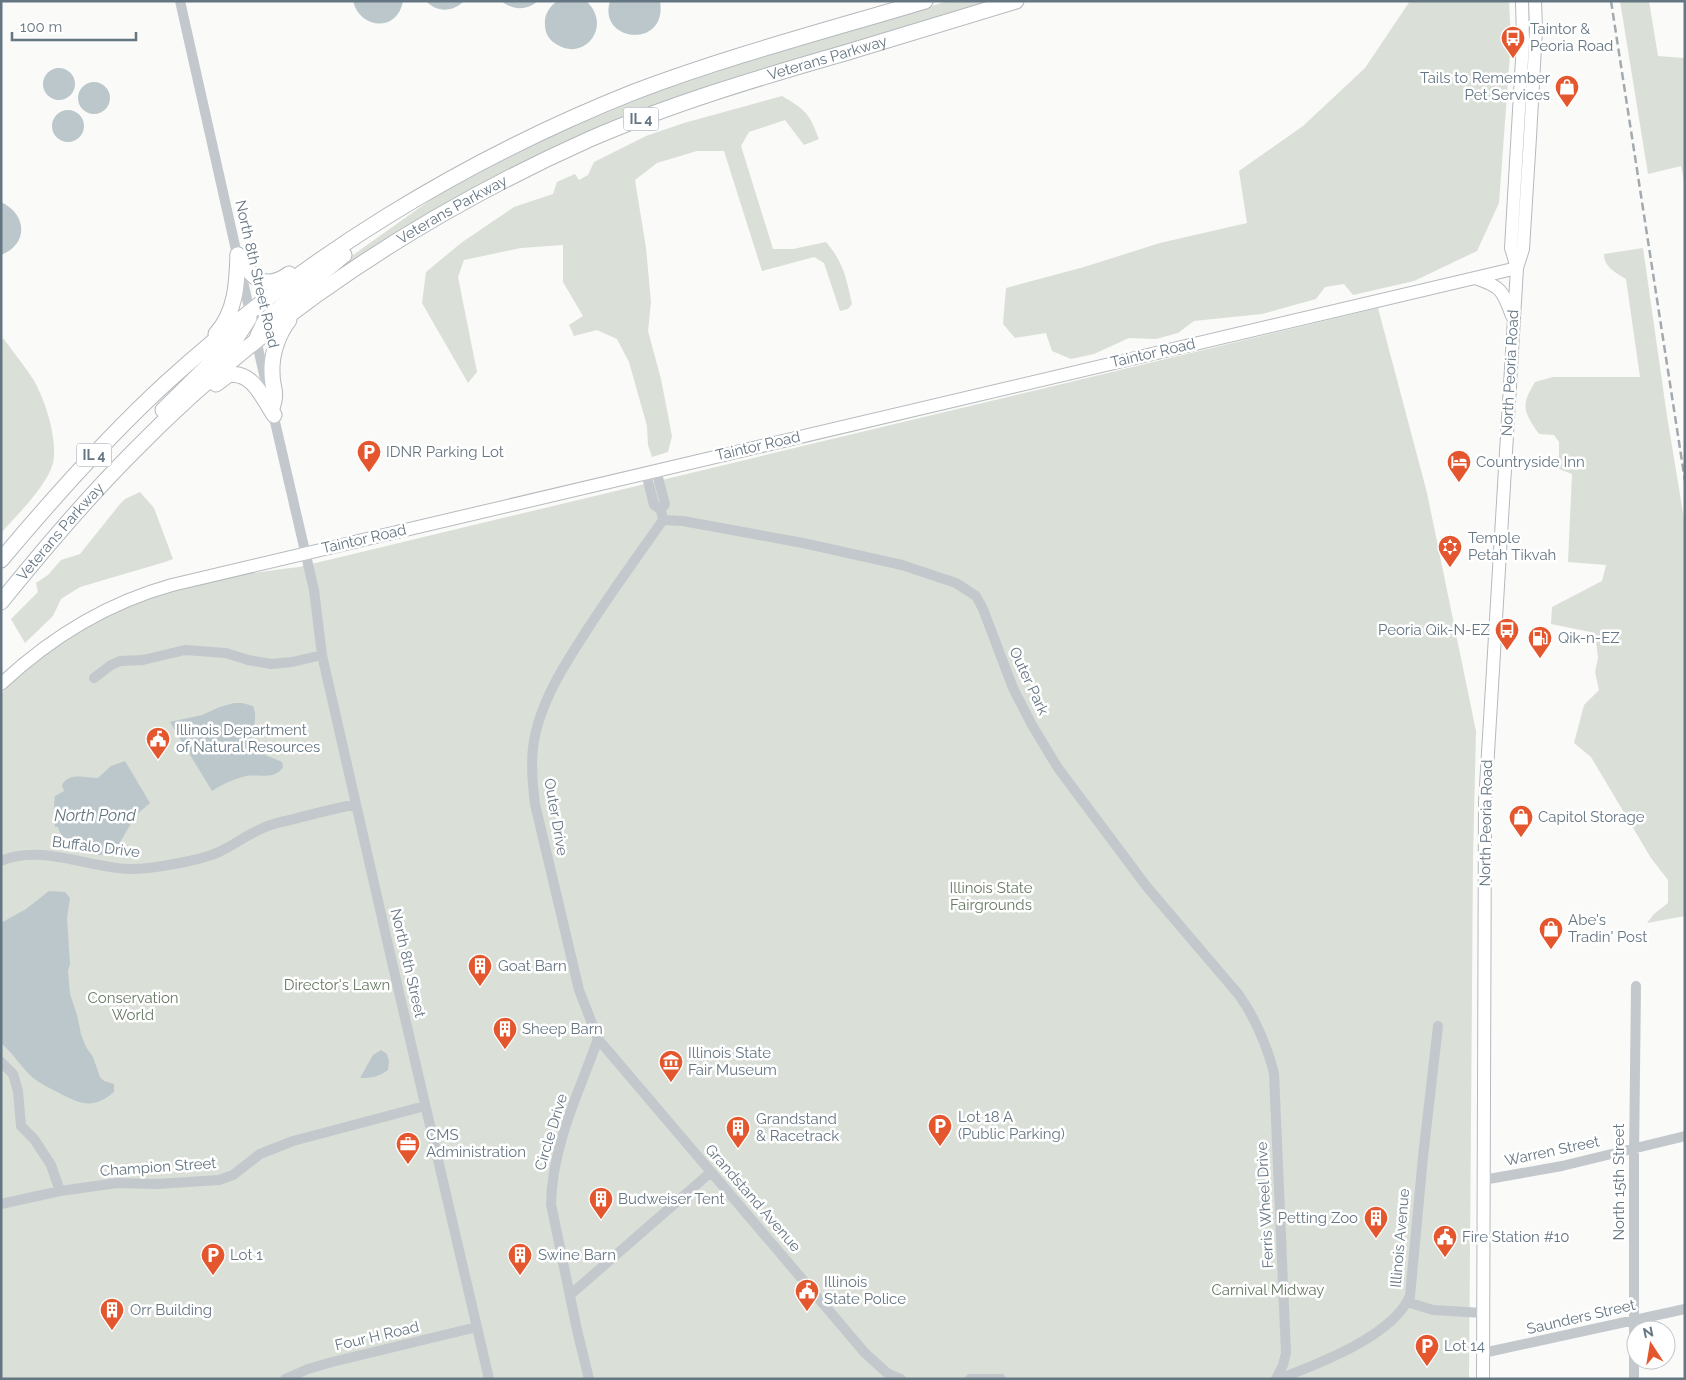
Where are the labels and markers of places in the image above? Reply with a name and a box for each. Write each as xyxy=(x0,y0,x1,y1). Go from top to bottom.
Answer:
place label: Taintor & Peoria Road xyxy=(1530,20,1613,55)
bus stop icon: Taintor & Peoria Road xyxy=(1500,25,1526,59)
place label: Tails to Remember Pet Services xyxy=(1420,69,1551,104)
shop icon: Tails to Remember Pet Services xyxy=(1554,74,1580,108)
parking icon: IDNR Parking Lot xyxy=(356,439,382,473)
place label: IDNR Parking Lot xyxy=(386,443,504,461)
hotel icon: Countryside Inn xyxy=(1446,449,1472,483)
place label: Countryside Inn xyxy=(1476,453,1585,471)
place label: Temple Petah Tikvah xyxy=(1468,529,1556,564)
synagogue icon: Temple Petah Tikvah xyxy=(1437,534,1463,568)
bus stop icon: Peoria Qik-N-EZ xyxy=(1494,617,1520,651)
place label: Peoria Qik-N-EZ xyxy=(1378,621,1490,639)
fuel station icon: Qik-n-EZ xyxy=(1527,625,1553,659)
place label: Qik-n-EZ xyxy=(1558,629,1620,647)
place label: Illinois Department of Natural Resources xyxy=(176,721,320,756)
public building icon: Illinois Department of Natural Resources xyxy=(145,726,171,760)
shop icon: Capitol Storage xyxy=(1508,804,1534,838)
place label: Capitol Storage xyxy=(1538,808,1645,826)
place label: Abe's Tradin' Post xyxy=(1568,911,1647,946)
shop icon: Abe's Tradin' Post xyxy=(1538,916,1564,950)
building icon: Goat Barn xyxy=(467,953,493,987)
place label: Goat Barn xyxy=(498,957,567,975)
building icon: Sheep Barn xyxy=(492,1016,518,1050)
place label: Sheep Barn xyxy=(522,1020,603,1038)
place label: Illinois State Fair Museum xyxy=(688,1044,777,1079)
museum icon: Illinois State Fair Museum xyxy=(658,1049,684,1083)
place label: Lot 18 A (Public Parking) xyxy=(958,1108,1065,1143)
place label: Grandstand & Racetrack xyxy=(756,1110,839,1145)
parking icon: Lot 18 A (Public Parking) xyxy=(927,1113,953,1147)
building icon: Grandstand & Racetrack xyxy=(725,1115,751,1149)
place label: CMS Administration xyxy=(426,1126,526,1161)
office icon: CMS Administration xyxy=(395,1131,421,1165)
building icon: Budweiser Tent xyxy=(588,1186,614,1220)
place label: Budweiser Tent xyxy=(618,1190,725,1208)
building icon: Petting Zoo xyxy=(1363,1205,1389,1239)
place label: Petting Zoo xyxy=(1278,1209,1358,1227)
public building icon: Fire Station #10 xyxy=(1432,1224,1458,1258)
place label: Fire Station #10 xyxy=(1462,1228,1569,1246)
parking icon: Lot 1 xyxy=(200,1242,226,1276)
building icon: Swine Barn xyxy=(507,1242,533,1276)
place label: Lot 1 xyxy=(230,1246,263,1264)
place label: Swine Barn xyxy=(538,1246,616,1264)
place label: Illinois State Police xyxy=(824,1273,906,1308)
public building icon: Illinois State Police xyxy=(794,1278,820,1312)
building icon: Orr Building xyxy=(99,1297,125,1331)
place label: Orr Building xyxy=(130,1301,212,1319)
parking icon: Lot 14 xyxy=(1414,1333,1440,1367)
place label: Lot 14 xyxy=(1444,1337,1485,1355)

